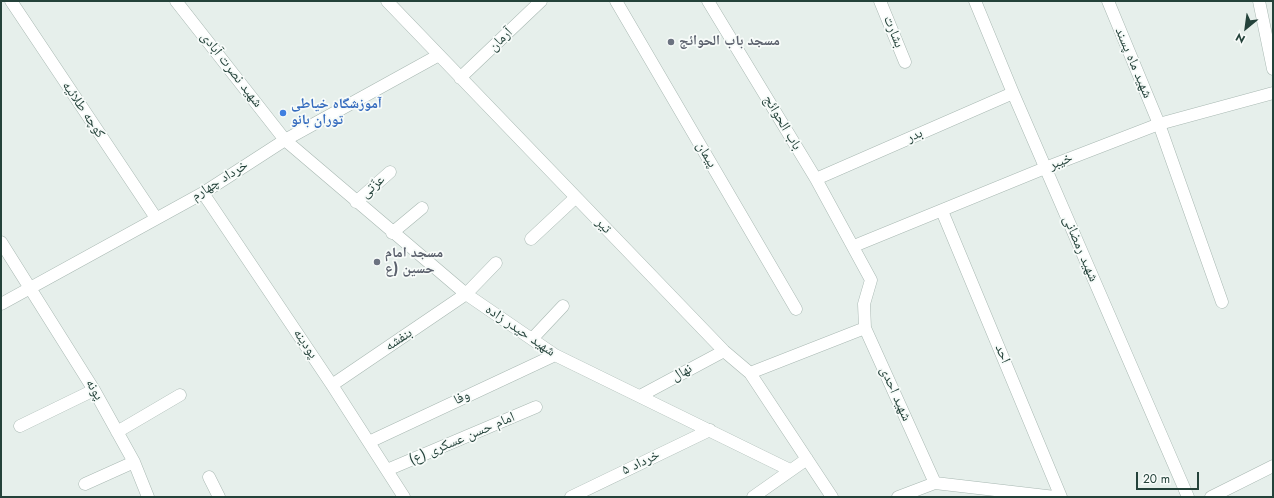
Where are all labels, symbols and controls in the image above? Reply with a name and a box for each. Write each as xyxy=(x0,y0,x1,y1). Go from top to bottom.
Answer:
north arrow xyxy=(1226,8,1266,48)
street label: بشارت xyxy=(879,14,907,50)
street label: آرمان xyxy=(486,25,516,55)
street label: شهید ماه پسند xyxy=(1111,25,1155,101)
street label: شهید نصرت آبادی xyxy=(196,29,266,111)
text: N xyxy=(1232,29,1248,48)
place label: مسجد باب الحوائج xyxy=(679,34,780,50)
marker: مسجد باب الحوائج xyxy=(666,37,676,47)
street label: کوچه طلائیه xyxy=(58,78,108,142)
street label: باب الحوائج xyxy=(759,92,805,154)
place label: آموزشگاه خیاطی توران بانو xyxy=(291,97,382,130)
marker: آموزشگاه خیاطی توران بانو xyxy=(278,108,288,118)
street label: بدر xyxy=(904,125,926,147)
street label: پیمان xyxy=(692,139,720,171)
street label: خیبر xyxy=(1047,150,1075,174)
street label: خرداد چهارم xyxy=(189,157,251,205)
street label: عزّتی xyxy=(357,172,389,202)
street label: شهید رمضانی xyxy=(1059,213,1101,285)
street label: تیر xyxy=(592,215,614,237)
place label: مسجد امام حسین (ع xyxy=(385,246,443,278)
marker: مسجد امام حسین (ع xyxy=(372,257,382,267)
street label: شهید حیدر زاده xyxy=(482,301,558,361)
street label: بنفشه xyxy=(382,325,416,355)
street label: پودینه xyxy=(289,326,321,362)
street label: احد xyxy=(991,342,1013,366)
street label: نهال xyxy=(669,361,695,385)
street label: شهید احدی xyxy=(876,364,914,424)
street label: پونه xyxy=(81,376,107,404)
street label: وفا xyxy=(451,387,473,409)
street label: امام حسن عسکری (ع) xyxy=(407,409,517,469)
street label: خرداد ۵ xyxy=(619,447,663,479)
scale bar xyxy=(1138,464,1201,490)
text: 20 m xyxy=(1143,470,1170,488)

